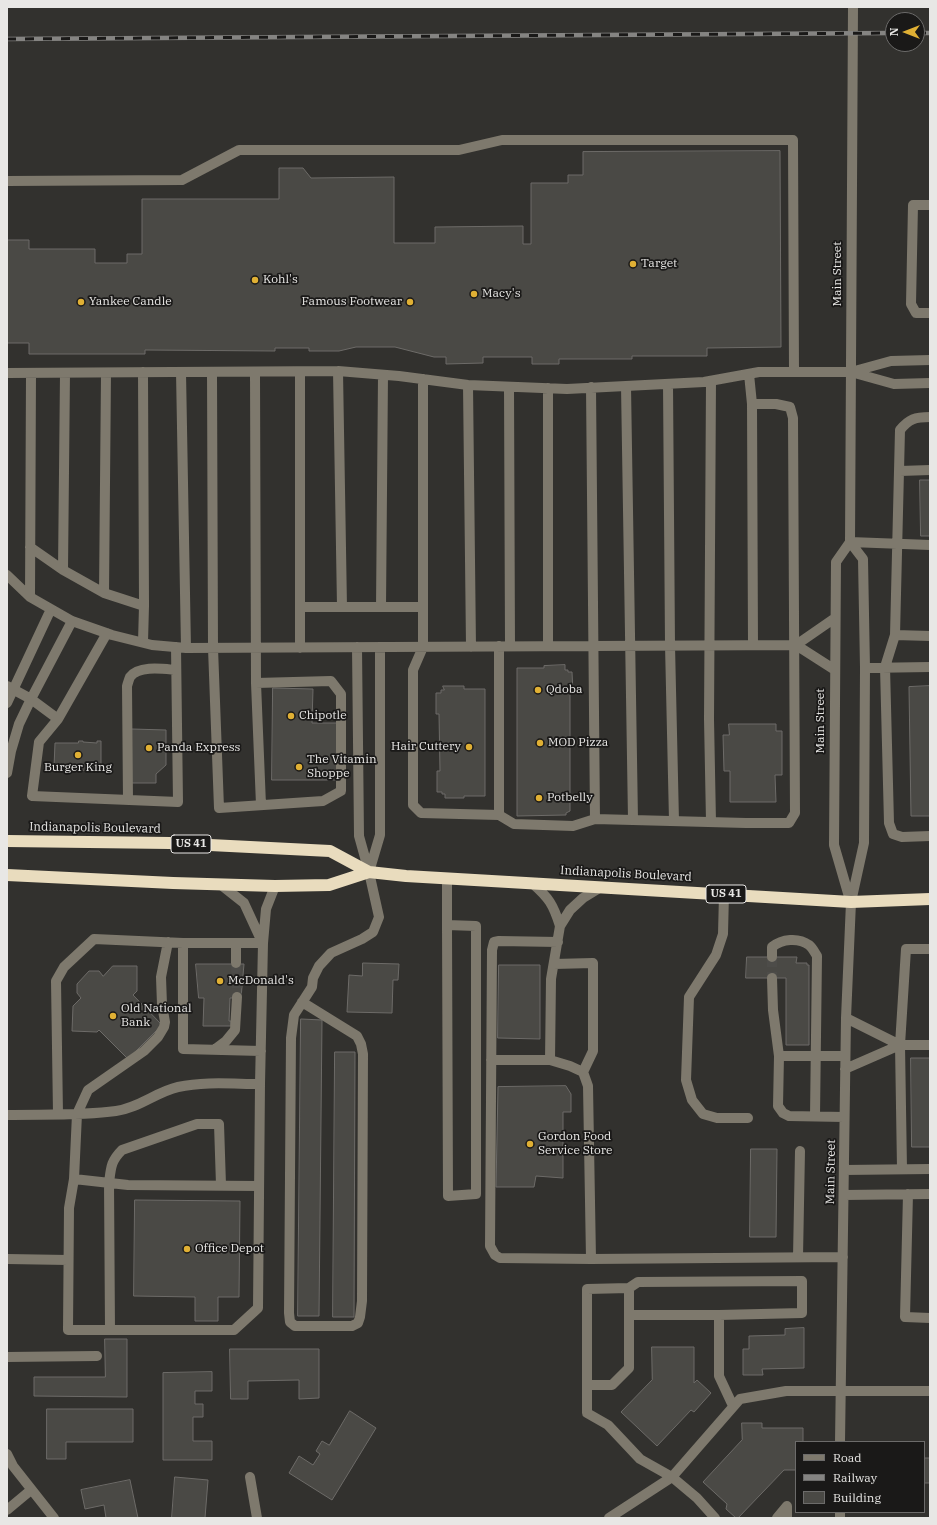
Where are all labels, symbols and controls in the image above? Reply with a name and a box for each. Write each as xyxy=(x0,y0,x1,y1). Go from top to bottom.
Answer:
north arrow xyxy=(885,12,925,52)
text: N xyxy=(887,28,901,36)
street label: Main Street xyxy=(831,242,845,306)
place label: Target xyxy=(641,257,677,271)
marker: Target xyxy=(628,259,638,269)
place label: Kohl's xyxy=(263,273,298,287)
marker: Kohl's xyxy=(250,275,260,285)
place label: Macy's xyxy=(482,287,521,301)
marker: Macy's xyxy=(469,289,479,299)
place label: Yankee Candle xyxy=(89,295,172,309)
place label: Famous Footwear xyxy=(302,295,402,309)
marker: Yankee Candle xyxy=(76,297,86,307)
marker: Famous Footwear xyxy=(405,297,415,307)
place label: Qdoba xyxy=(546,683,583,697)
marker: Qdoba xyxy=(533,685,543,695)
street label: Main Street xyxy=(814,689,828,753)
place label: Chipotle xyxy=(299,709,347,723)
marker: Chipotle xyxy=(286,711,296,721)
place label: MOD Pizza xyxy=(548,736,608,750)
marker: MOD Pizza xyxy=(535,738,545,748)
place label: Hair Cuttery xyxy=(391,740,461,754)
place label: Panda Express xyxy=(157,741,240,755)
marker: Hair Cuttery xyxy=(464,742,474,752)
marker: Panda Express xyxy=(144,743,154,753)
marker: Burger King xyxy=(73,750,83,760)
place label: The Vitamin Shoppe xyxy=(307,753,377,781)
place label: Burger King xyxy=(44,761,112,775)
marker: The Vitamin Shoppe xyxy=(294,762,304,772)
place label: Potbelly xyxy=(547,791,593,805)
marker: Potbelly xyxy=(534,793,544,803)
street label: Indianapolis Boulevard xyxy=(29,820,161,836)
road number: US 41 xyxy=(171,835,211,853)
street label: Indianapolis Boulevard xyxy=(560,863,692,885)
road number: US 41 xyxy=(706,885,746,903)
place label: McDonald's xyxy=(228,974,294,988)
marker: McDonald's xyxy=(215,976,225,986)
place label: Old National Bank xyxy=(121,1002,192,1030)
marker: Old National Bank xyxy=(108,1011,118,1021)
place label: Gordon Food Service Store xyxy=(538,1130,612,1158)
marker: Gordon Food Service Store xyxy=(525,1139,535,1149)
street label: Main Street xyxy=(823,1139,839,1205)
place label: Office Depot xyxy=(195,1242,264,1256)
marker: Office Depot xyxy=(182,1244,192,1254)
legend xyxy=(795,1441,925,1513)
text: Road xyxy=(833,1450,862,1465)
text: Railway xyxy=(833,1470,877,1485)
text: Building xyxy=(833,1490,881,1505)

